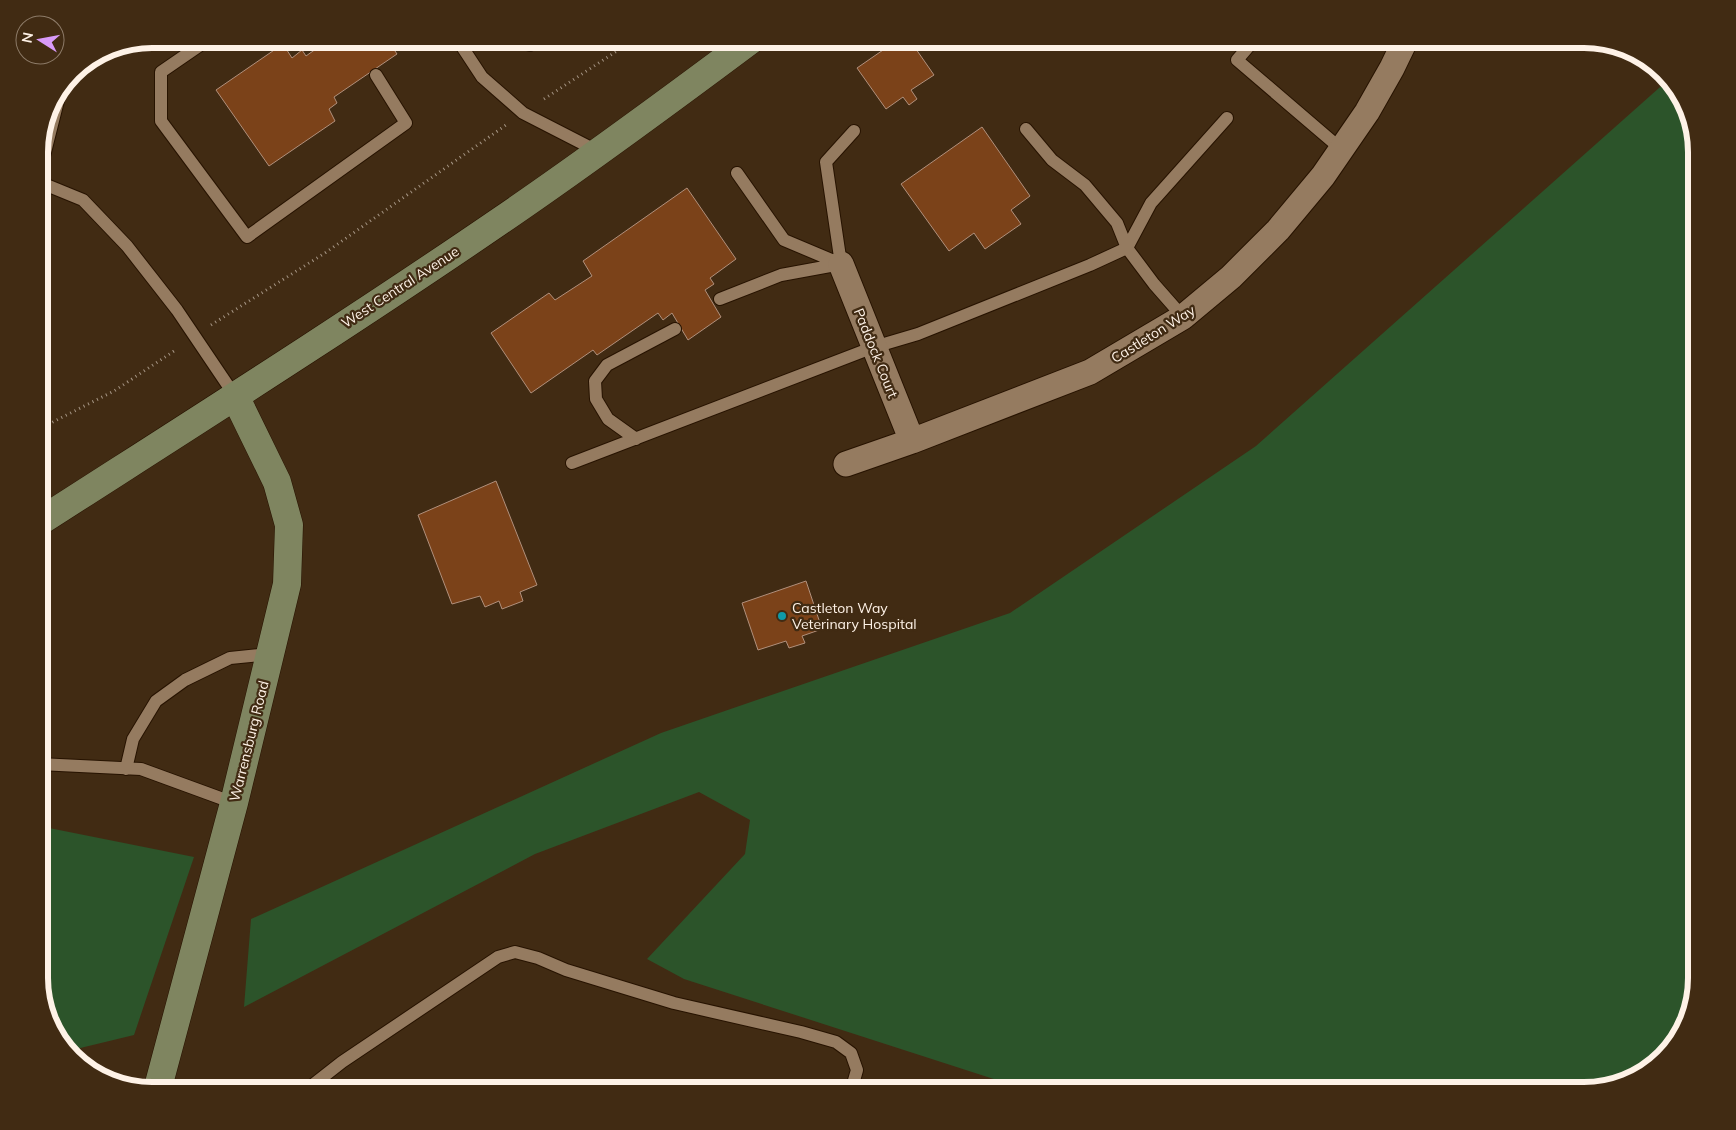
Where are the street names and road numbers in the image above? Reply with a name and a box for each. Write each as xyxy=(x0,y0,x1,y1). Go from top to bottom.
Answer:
street label: West Central Avenue xyxy=(338,242,462,332)
street label: Castleton Way xyxy=(1108,301,1199,367)
street label: Paddock Court xyxy=(850,305,902,401)
street label: Warrensburg Road xyxy=(225,679,273,803)

